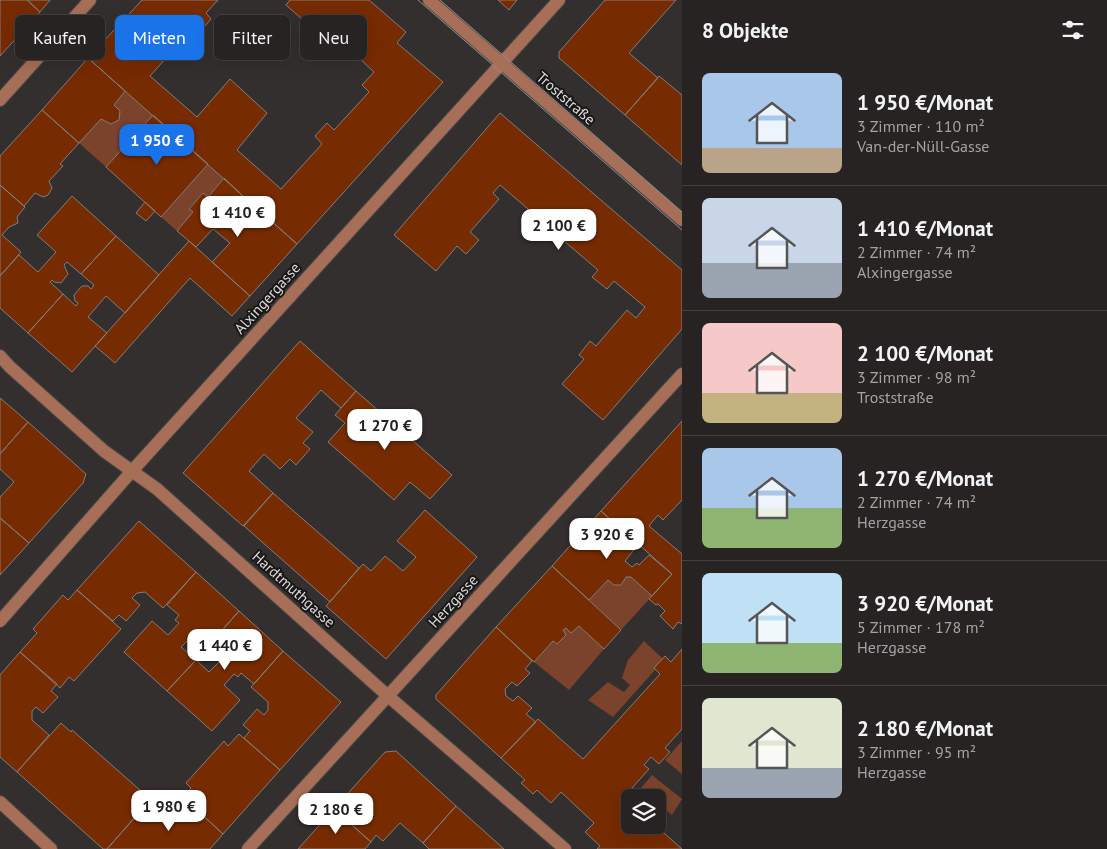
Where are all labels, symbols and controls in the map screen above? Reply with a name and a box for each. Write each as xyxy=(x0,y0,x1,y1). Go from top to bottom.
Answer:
chip: Kaufen xyxy=(15,15,105,60)
chip: Mieten xyxy=(115,15,204,60)
chip: Filter xyxy=(214,15,290,60)
chip: Neu xyxy=(300,15,367,60)
icon: filters xyxy=(1059,16,1087,44)
text: 8 Objekte xyxy=(702,17,789,44)
street label: Troststraße xyxy=(533,67,599,129)
text: 1 950 €/Monat xyxy=(857,89,993,116)
icon: home xyxy=(742,93,802,153)
text: 3 Zimmer · 110 m² xyxy=(857,116,985,136)
pin: 1 950 € xyxy=(111,124,203,166)
text: 1 950 € xyxy=(130,130,184,150)
text: Van-der-Nüll-Gasse xyxy=(857,136,990,156)
pin: 1 410 € xyxy=(192,196,284,238)
text: 1 410 € xyxy=(211,202,265,222)
pin: 2 100 € xyxy=(513,208,605,251)
text: 2 100 € xyxy=(532,215,586,235)
text: 1 410 €/Monat xyxy=(857,215,993,242)
icon: home xyxy=(742,218,802,278)
text: 2 Zimmer · 74 m² xyxy=(857,242,976,262)
street label: Alxingergasse xyxy=(230,258,304,338)
text: Alxingergasse xyxy=(857,262,953,282)
text: 2 100 €/Monat xyxy=(857,340,993,367)
icon: home xyxy=(742,343,802,403)
text: 3 Zimmer · 98 m² xyxy=(857,367,976,387)
text: Troststraße xyxy=(857,387,934,407)
pin: 1 270 € xyxy=(339,408,431,451)
text: 1 270 € xyxy=(358,415,412,435)
text: 1 270 €/Monat xyxy=(857,465,993,492)
icon: home xyxy=(742,468,802,528)
text: 2 Zimmer · 74 m² xyxy=(857,492,976,512)
text: Herzgasse xyxy=(857,512,926,532)
pin: 3 920 € xyxy=(561,518,653,560)
text: 3 920 € xyxy=(580,524,634,544)
street label: Hardtmuthgasse xyxy=(249,547,339,631)
street label: Herzgasse xyxy=(424,570,482,632)
text: 3 920 €/Monat xyxy=(857,590,993,617)
icon: home xyxy=(742,593,802,653)
text: 5 Zimmer · 178 m² xyxy=(857,617,985,637)
pin: 1 440 € xyxy=(179,628,271,671)
text: 1 440 € xyxy=(198,635,252,655)
text: Herzgasse xyxy=(857,637,926,657)
text: 2 180 €/Monat xyxy=(857,715,993,742)
icon: home xyxy=(742,718,802,778)
text: 3 Zimmer · 95 m² xyxy=(857,742,976,762)
text: Herzgasse xyxy=(857,762,926,782)
map controls xyxy=(621,789,666,834)
button: layers xyxy=(621,789,666,834)
pin: 1 980 € xyxy=(123,790,215,832)
pin: 2 180 € xyxy=(290,792,382,835)
text: 1 980 € xyxy=(142,796,196,816)
text: 2 180 € xyxy=(309,799,363,819)

